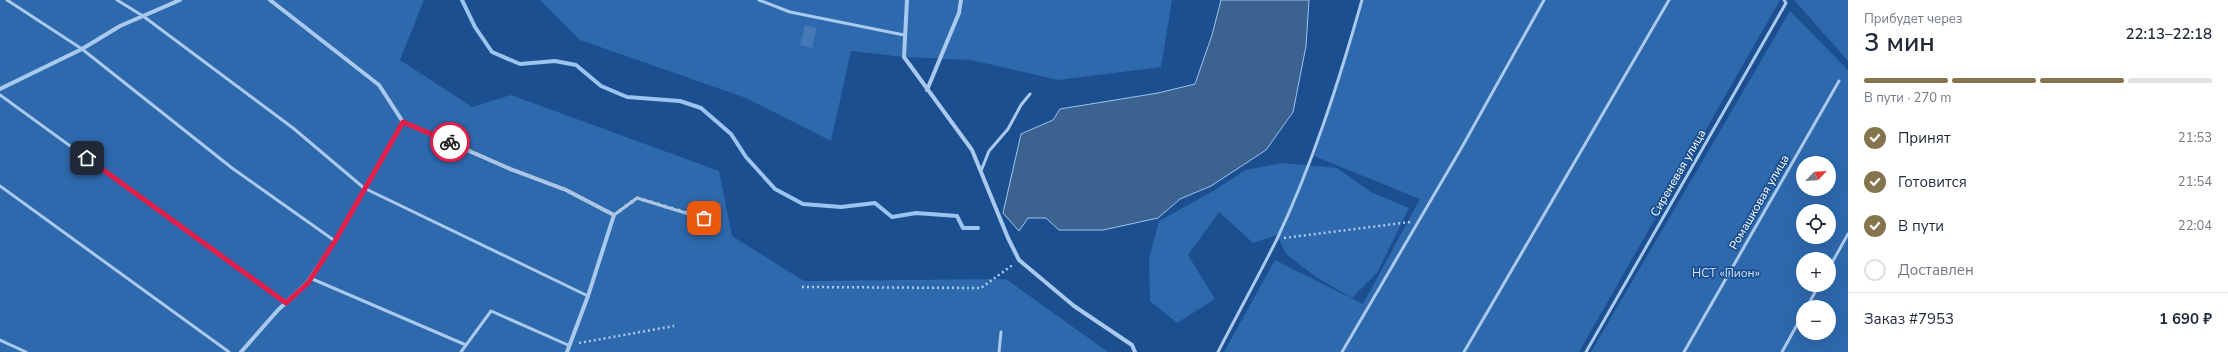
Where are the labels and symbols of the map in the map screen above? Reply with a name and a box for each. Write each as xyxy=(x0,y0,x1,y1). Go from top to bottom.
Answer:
courier xyxy=(430,122,470,162)
street label: Сиреневая улица xyxy=(1646,126,1710,220)
pin xyxy=(70,141,104,175)
street label: Ромашковая улица xyxy=(1725,152,1793,252)
north arrow xyxy=(1796,156,1836,196)
pin xyxy=(687,201,721,235)
park label: НСТ «Пион» xyxy=(1692,265,1760,281)

